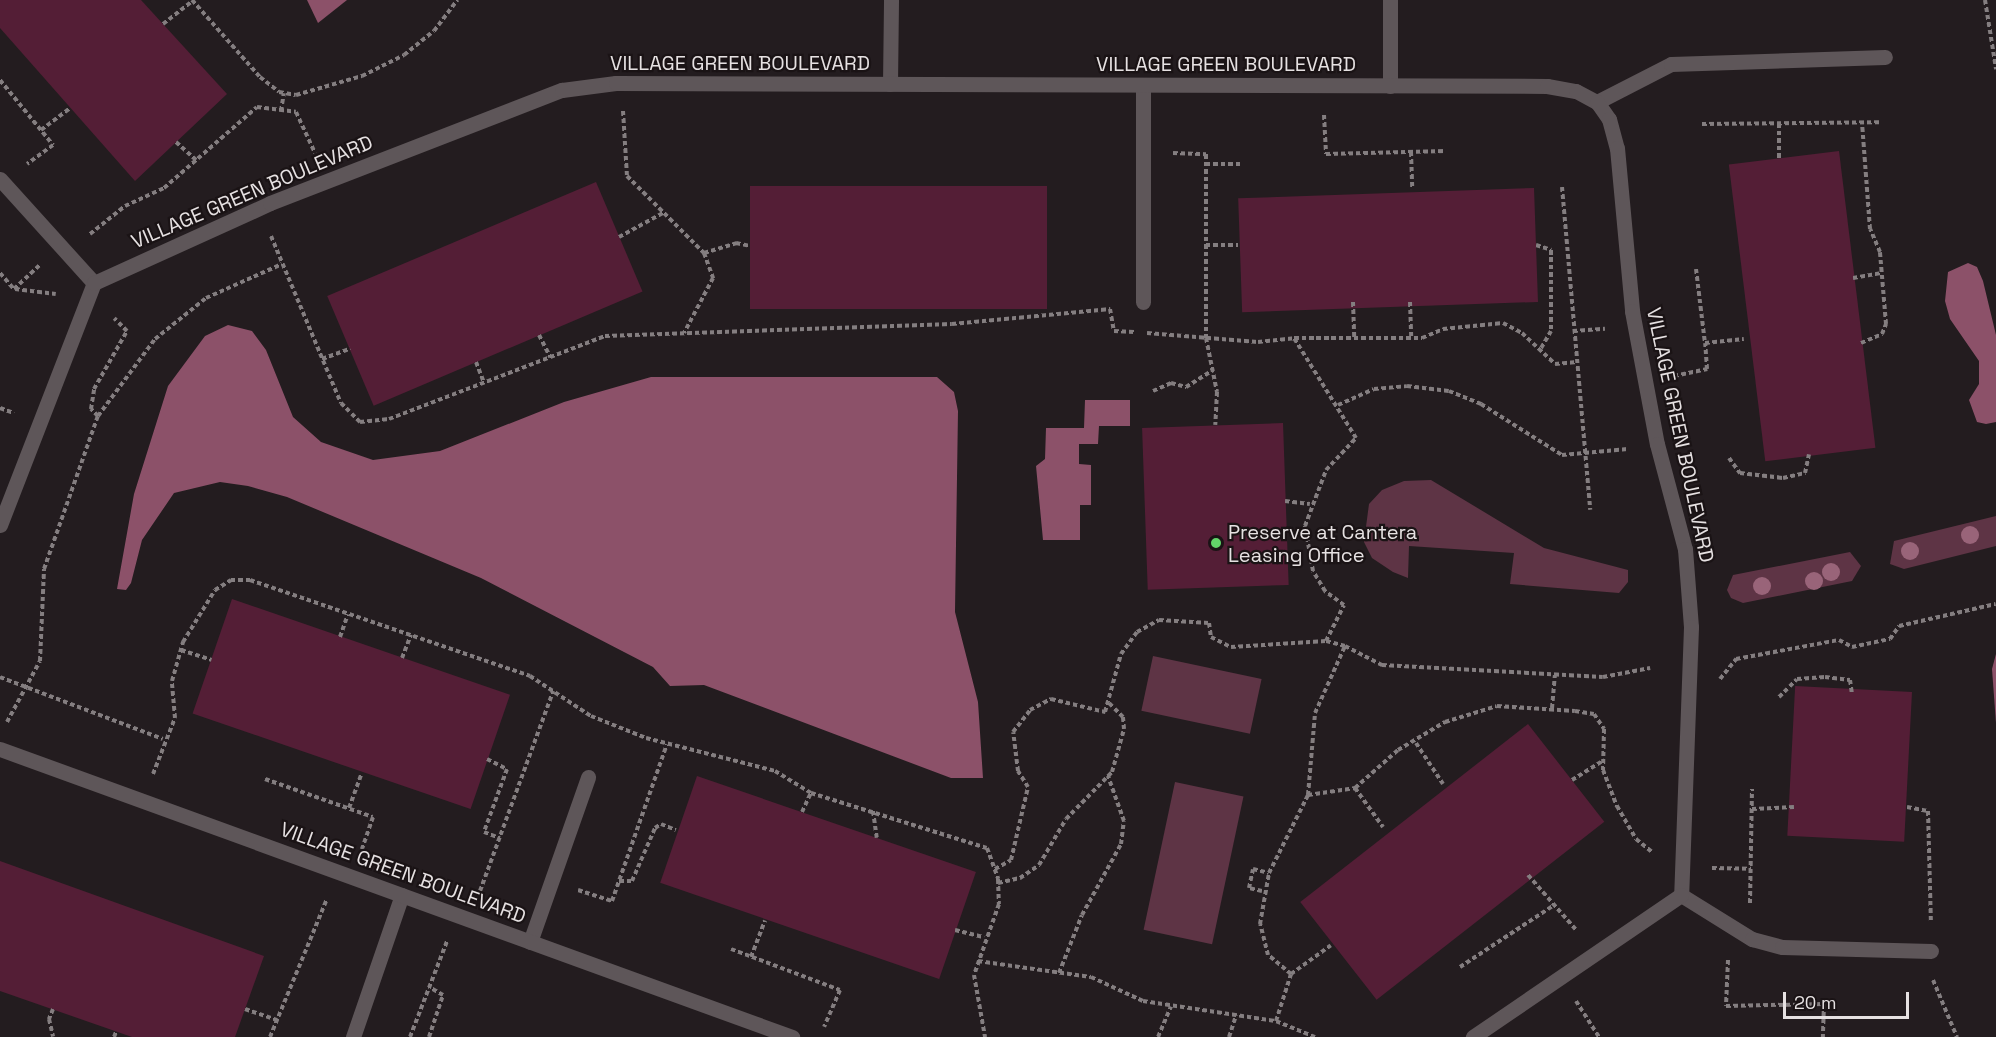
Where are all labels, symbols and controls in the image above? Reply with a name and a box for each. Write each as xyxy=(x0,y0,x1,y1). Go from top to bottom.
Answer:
street label: VILLAGE GREEN BOULEVARD xyxy=(610,51,870,75)
street label: VILLAGE GREEN BOULEVARD xyxy=(1096,52,1356,76)
street label: VILLAGE GREEN BOULEVARD xyxy=(128,130,376,254)
street label: VILLAGE GREEN BOULEVARD xyxy=(1641,305,1719,565)
place label: Preserve at Cantera Leasing Office xyxy=(1228,520,1417,567)
marker: Preserve at Cantera Leasing Office xyxy=(1209,536,1223,550)
street label: VILLAGE GREEN BOULEVARD xyxy=(277,817,529,929)
scale bar xyxy=(1786,980,1912,1018)
text: 20 m xyxy=(1794,991,1837,1014)

